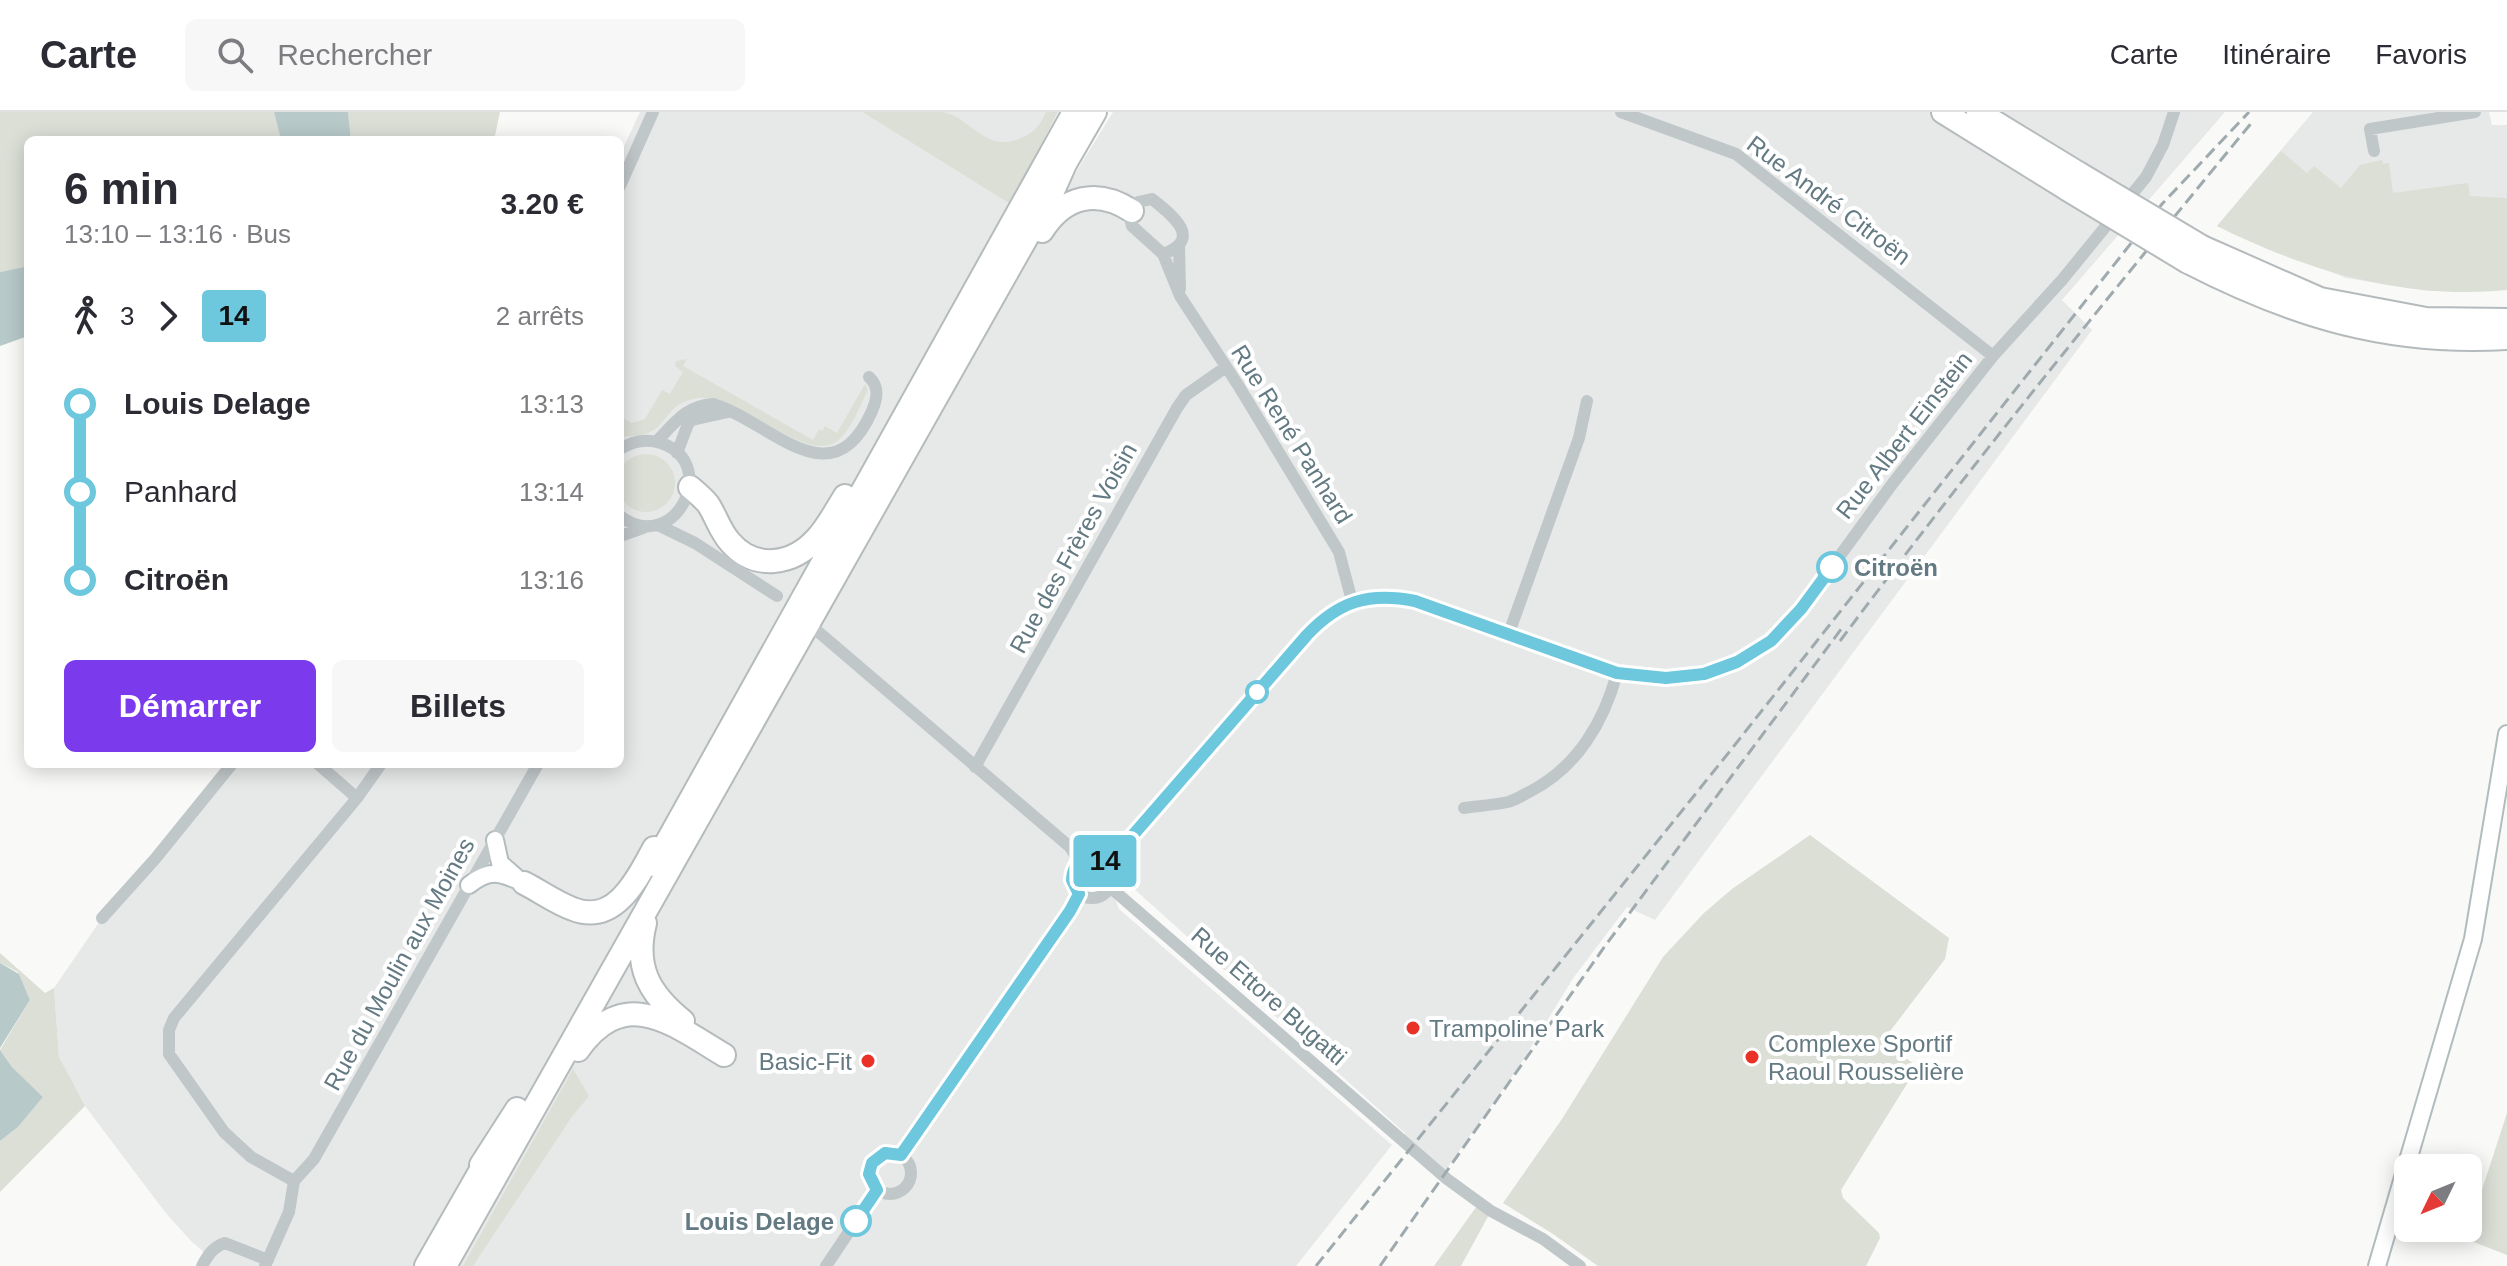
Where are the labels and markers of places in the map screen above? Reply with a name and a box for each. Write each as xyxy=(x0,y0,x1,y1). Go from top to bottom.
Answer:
marker: Citroën xyxy=(1817,552,1847,582)
place label: Citroën xyxy=(1854,554,1938,581)
unlabelled marker xyxy=(1246,681,1268,703)
place label: Trampoline Park xyxy=(1429,1015,1605,1042)
marker: Trampoline Park xyxy=(1404,1019,1422,1037)
place label: Complexe Sportif Raoul Rousselière xyxy=(1768,1030,1964,1085)
place label: Basic-Fit xyxy=(759,1048,852,1075)
marker: Complexe Sportif Raoul Rousselière xyxy=(1743,1048,1761,1066)
marker: Basic-Fit xyxy=(859,1052,877,1070)
marker: Louis Delage xyxy=(841,1206,871,1236)
place label: Louis Delage xyxy=(685,1208,834,1235)

